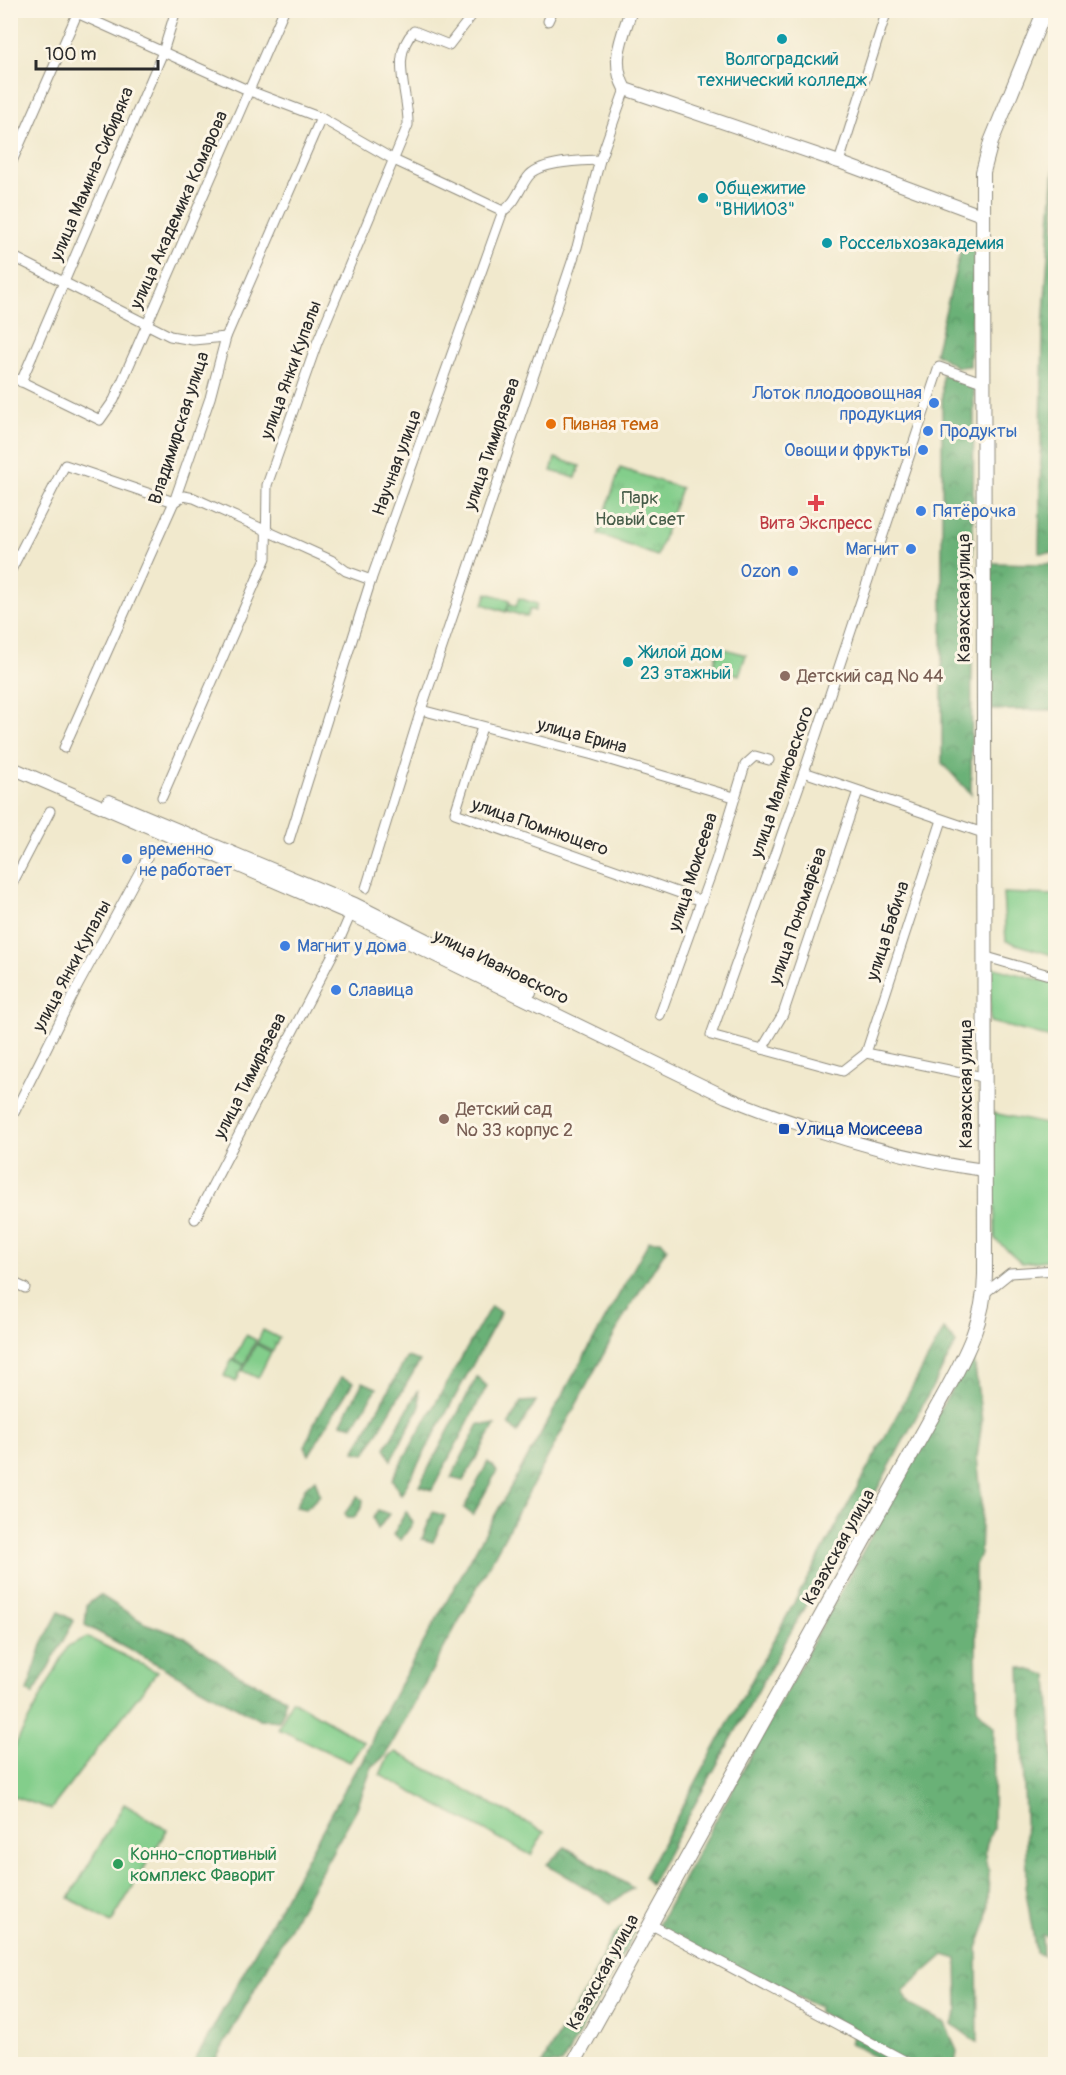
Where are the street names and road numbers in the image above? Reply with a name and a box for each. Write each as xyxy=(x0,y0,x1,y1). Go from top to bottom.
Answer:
street label: улица Мамина-Сибиряка xyxy=(44,83,139,265)
street label: улица Академика Комарова xyxy=(124,107,233,314)
street label: улица Янки Купалы xyxy=(255,297,327,443)
street label: Владимирская улица xyxy=(143,349,215,507)
street label: улица Тимирязева xyxy=(458,375,525,514)
street label: Научная улица xyxy=(367,407,427,519)
street label: Казахская улица xyxy=(953,534,976,662)
street label: улица Малиновского xyxy=(745,703,819,862)
street label: улица Ерина xyxy=(534,713,629,759)
street label: улица Помнющего xyxy=(468,792,612,861)
street label: улица Моисеева xyxy=(663,810,723,935)
street label: улица Пономарёва xyxy=(763,844,832,989)
street label: улица Бабича xyxy=(861,878,915,985)
street label: улица Янки Купалы xyxy=(27,896,116,1037)
street label: улица Ивановского xyxy=(428,924,573,1010)
street label: улица Тимирязева xyxy=(208,1009,292,1144)
street label: Казахская улица xyxy=(955,1020,978,1148)
street label: Казахская улица xyxy=(798,1485,880,1609)
street label: Казахская улица xyxy=(562,1910,644,2034)

